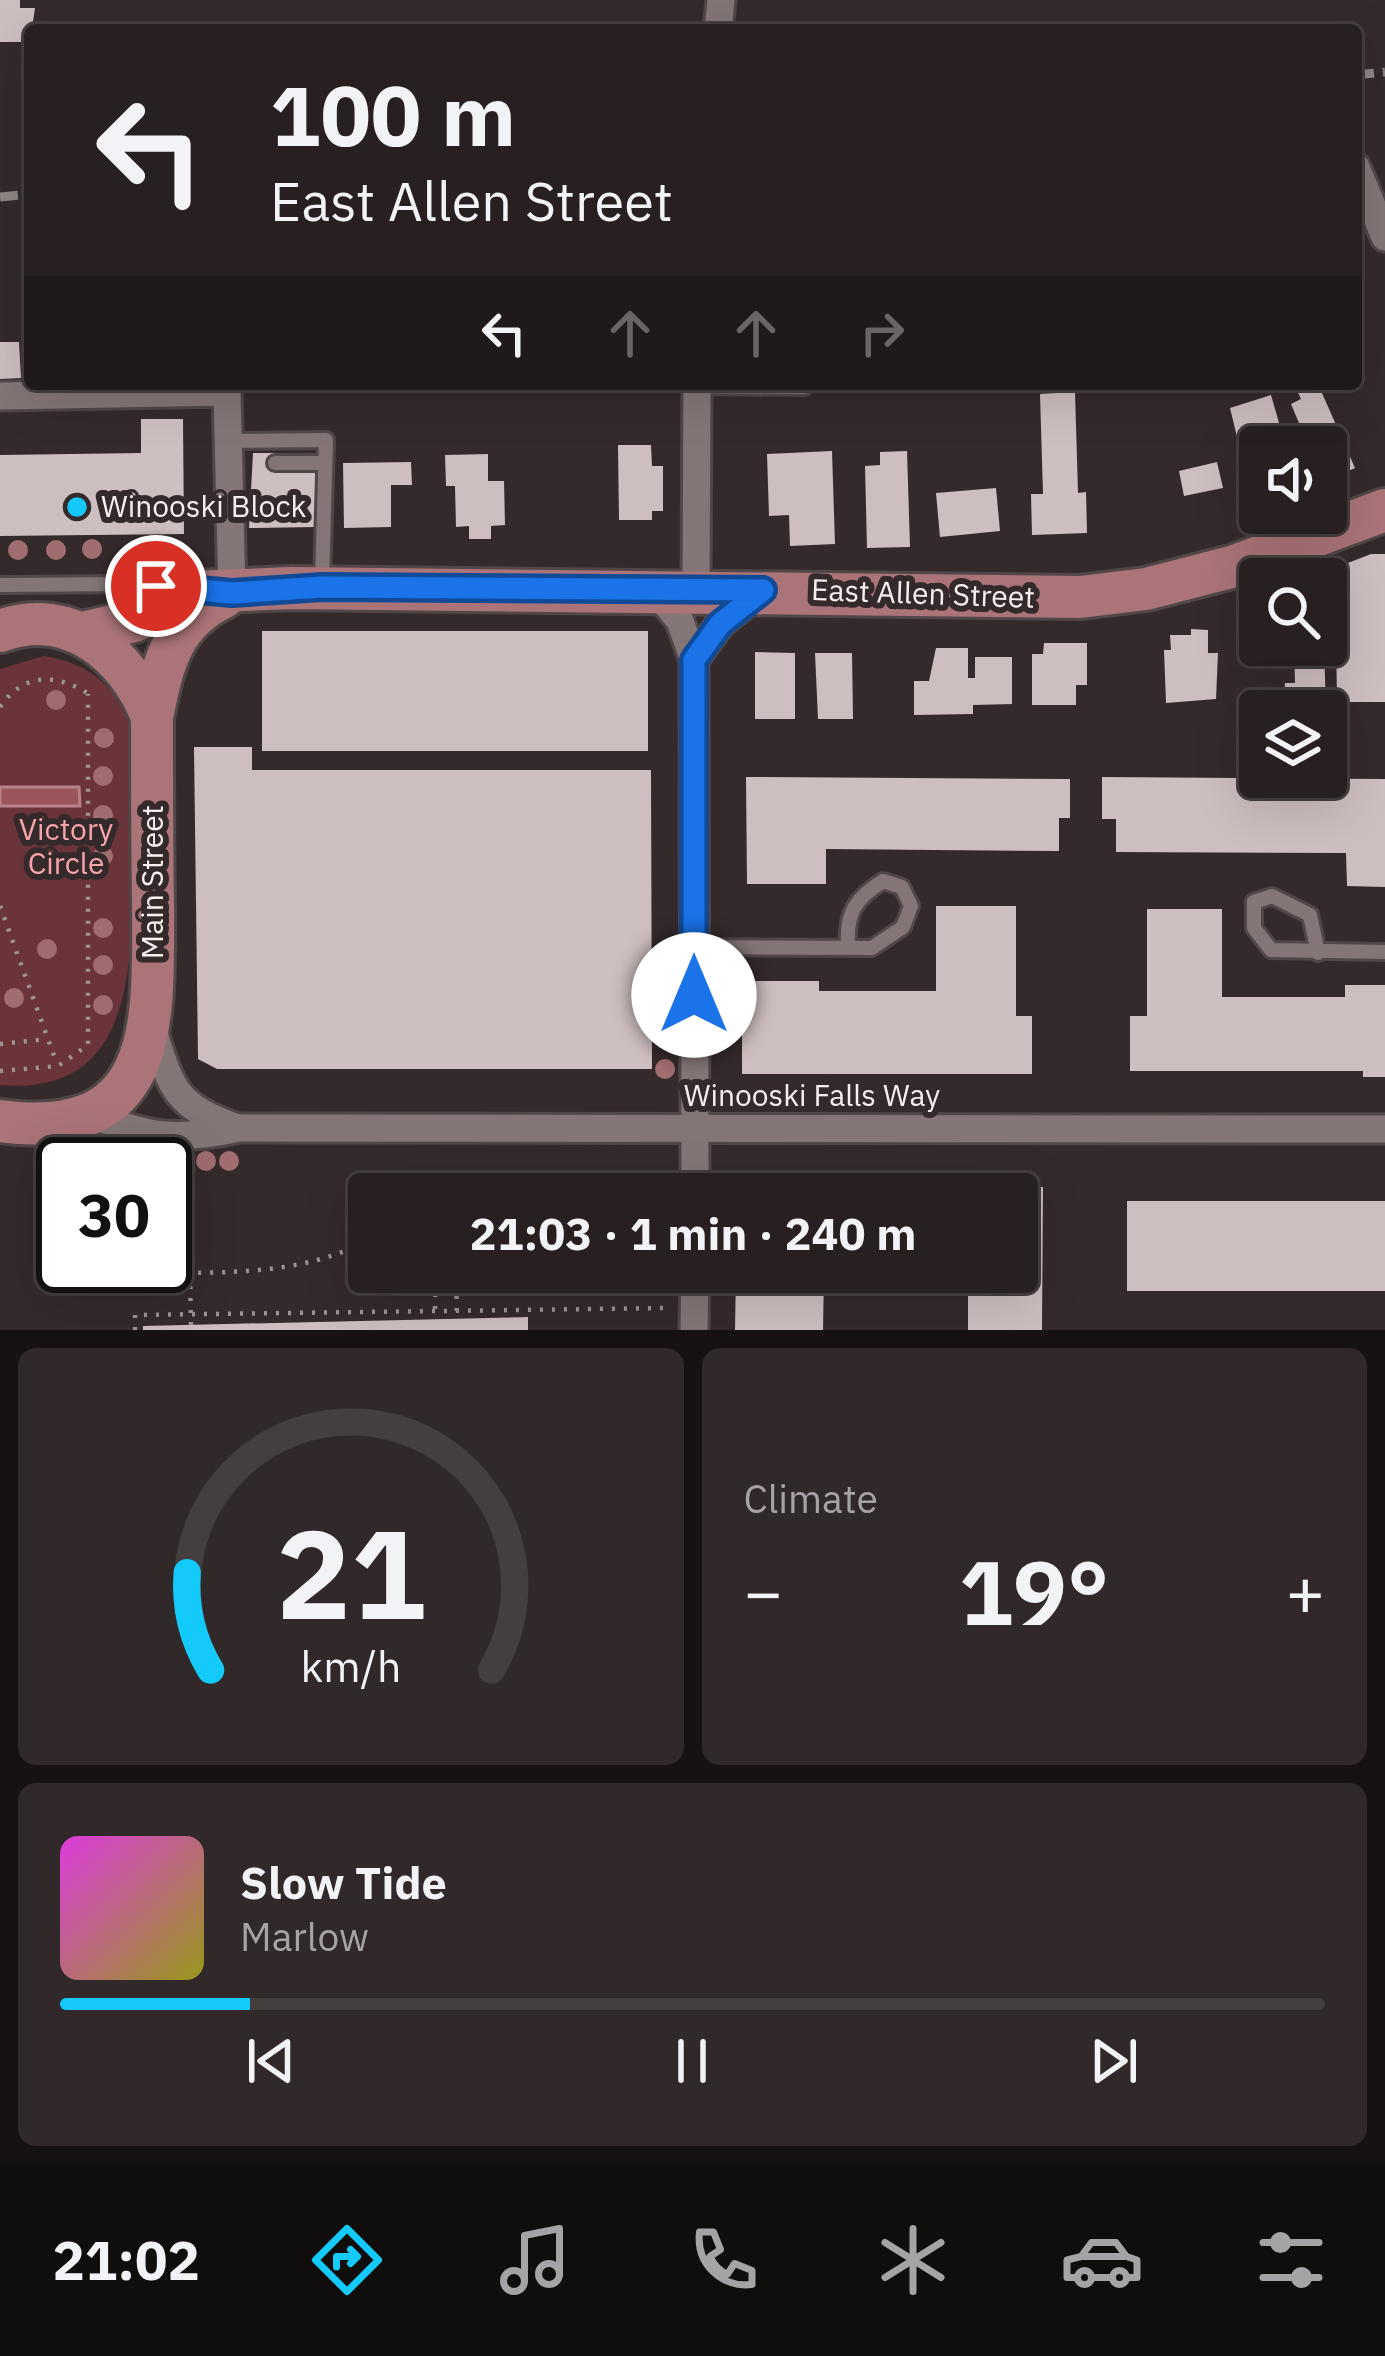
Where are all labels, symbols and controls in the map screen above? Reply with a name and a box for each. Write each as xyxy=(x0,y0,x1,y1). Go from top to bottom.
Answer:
text: 100 m xyxy=(270,60,516,169)
icon: left xyxy=(72,72,228,228)
text: East Allen Street xyxy=(270,166,673,236)
icon: left xyxy=(471,300,537,366)
icon: ahead xyxy=(597,300,663,366)
icon: ahead xyxy=(723,300,789,366)
icon: right xyxy=(849,300,915,366)
map controls xyxy=(1239,426,1347,798)
button: sound xyxy=(1239,426,1347,534)
place label: Winooski Block xyxy=(101,486,307,525)
marker: Winooski Block xyxy=(64,494,90,520)
pin xyxy=(105,535,207,637)
icon: arrive xyxy=(123,553,189,619)
button: search xyxy=(1239,558,1347,666)
street label: East Allen Street xyxy=(811,569,1036,616)
button: layers xyxy=(1239,690,1347,798)
street label: Main Street xyxy=(132,805,171,959)
park label: Victory Circle xyxy=(19,809,113,882)
position arrow xyxy=(631,932,757,1058)
street label: Winooski Falls Way xyxy=(684,1075,940,1114)
speed limit sign: 30 xyxy=(36,1137,192,1293)
text: 21:03 · 1 min · 240 m xyxy=(470,1204,916,1262)
text: Climate xyxy=(744,1473,878,1524)
text: 21 xyxy=(276,1491,426,1653)
text: 19° xyxy=(959,1533,1109,1650)
text: − xyxy=(744,1548,783,1634)
text: + xyxy=(1285,1548,1325,1634)
text: km/h xyxy=(300,1637,401,1693)
text: Slow Tide xyxy=(240,1853,447,1911)
text: Marlow xyxy=(240,1911,369,1962)
icon: previous xyxy=(238,2028,304,2094)
icon: pause xyxy=(659,2028,725,2094)
icon: next xyxy=(1081,2028,1147,2094)
icon: directions xyxy=(305,2218,389,2302)
icon: music xyxy=(493,2218,577,2302)
icon: phone xyxy=(682,2218,766,2302)
icon: climate xyxy=(871,2218,955,2302)
icon: car xyxy=(1060,2218,1144,2302)
icon: filters xyxy=(1249,2218,1333,2302)
text: 21:02 xyxy=(52,2225,200,2295)

